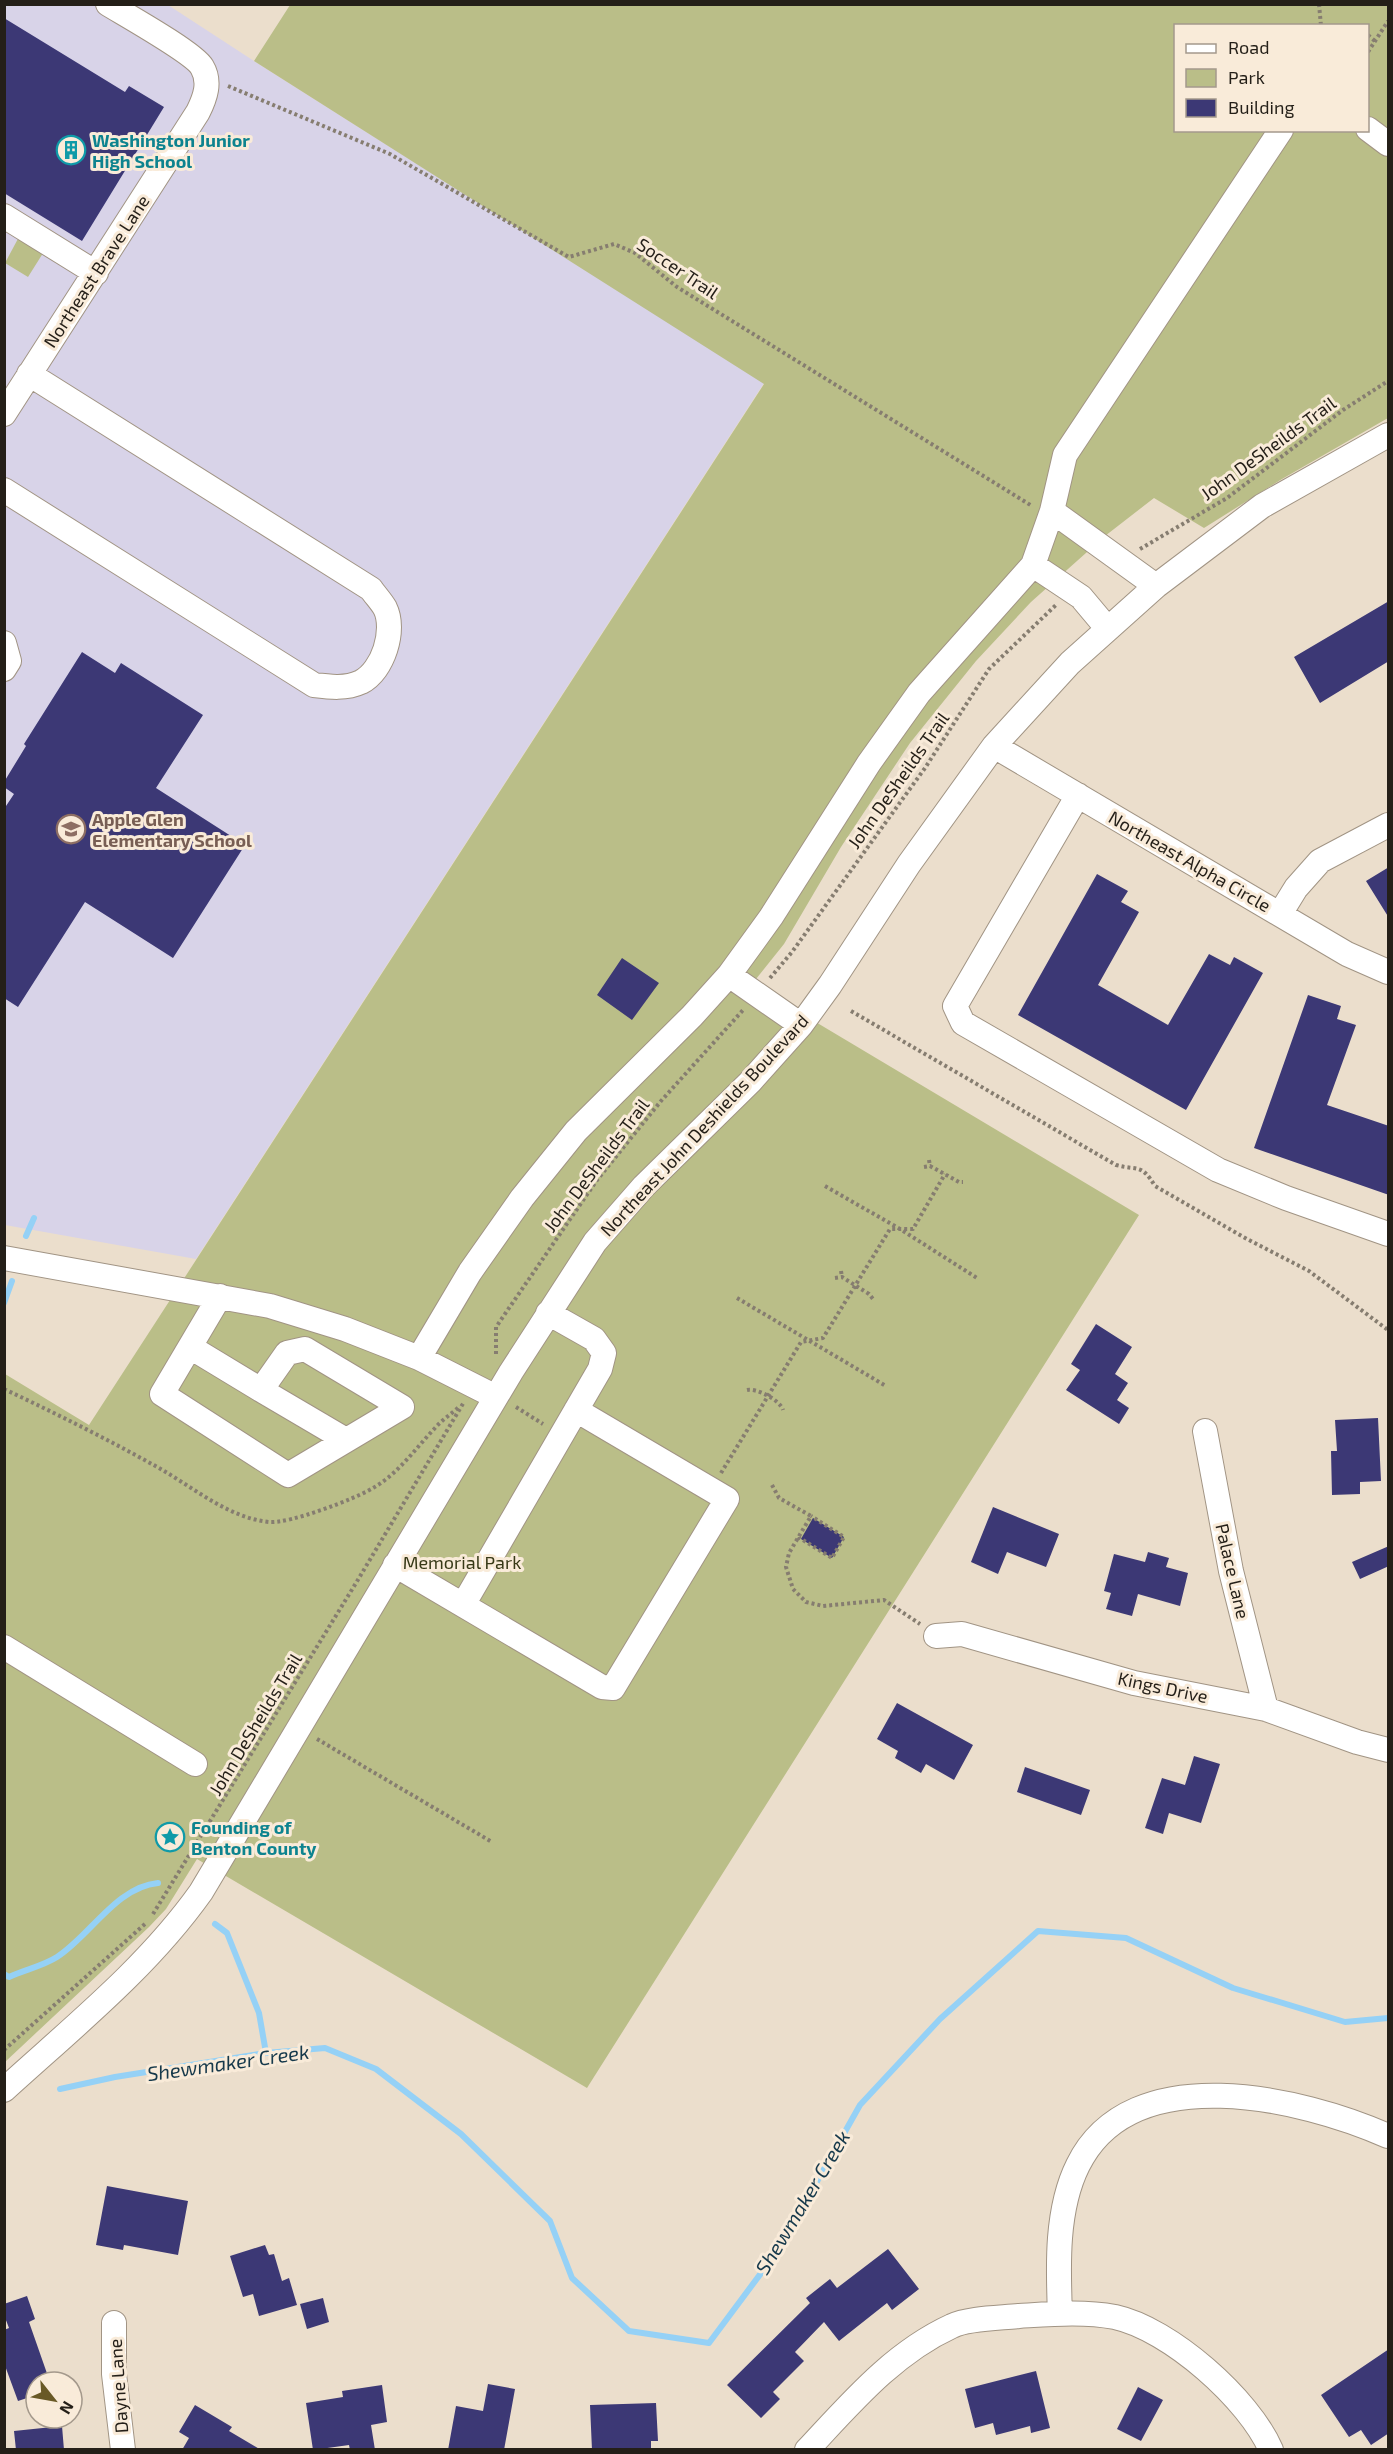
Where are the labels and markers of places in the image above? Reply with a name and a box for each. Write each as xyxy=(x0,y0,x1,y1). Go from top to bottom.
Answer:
place label: Washington Junior High School xyxy=(92,129,250,172)
building icon: Washington Junior High School xyxy=(55,134,87,166)
place label: Apple Glen Elementary School xyxy=(92,808,252,851)
school or university icon: Apple Glen Elementary School xyxy=(55,813,87,845)
place label: Founding of Benton County xyxy=(191,1816,317,1859)
place icon: Founding of Benton County xyxy=(154,1821,186,1853)

